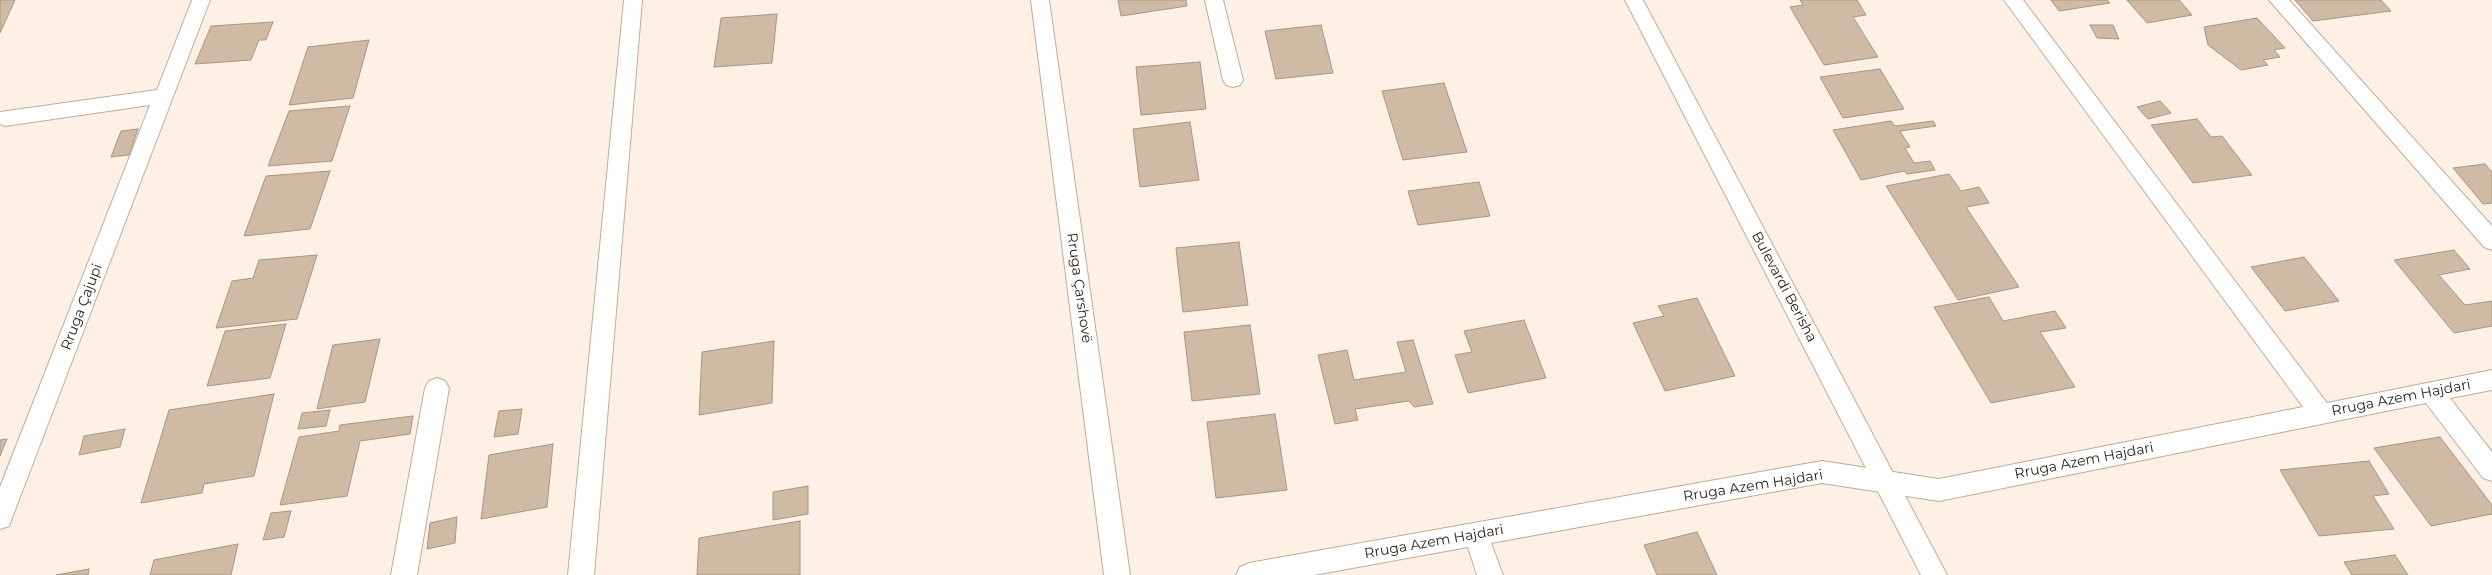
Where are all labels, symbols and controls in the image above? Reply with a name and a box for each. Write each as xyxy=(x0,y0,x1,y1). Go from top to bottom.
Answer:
street label: Bulevardi Berisha xyxy=(1748,229,1820,345)
street label: Rruga Çarshovë xyxy=(1063,232,1095,344)
street label: Rruga Çajupi xyxy=(58,261,106,353)
street label: Rruga Azem Hajdari xyxy=(2330,376,2472,420)
street label: Rruga Azem Hajdari xyxy=(2013,439,2155,483)
street label: Rruga Azem Hajdari xyxy=(1682,467,1824,505)
street label: Rruga Azem Hajdari xyxy=(1363,521,1505,563)

